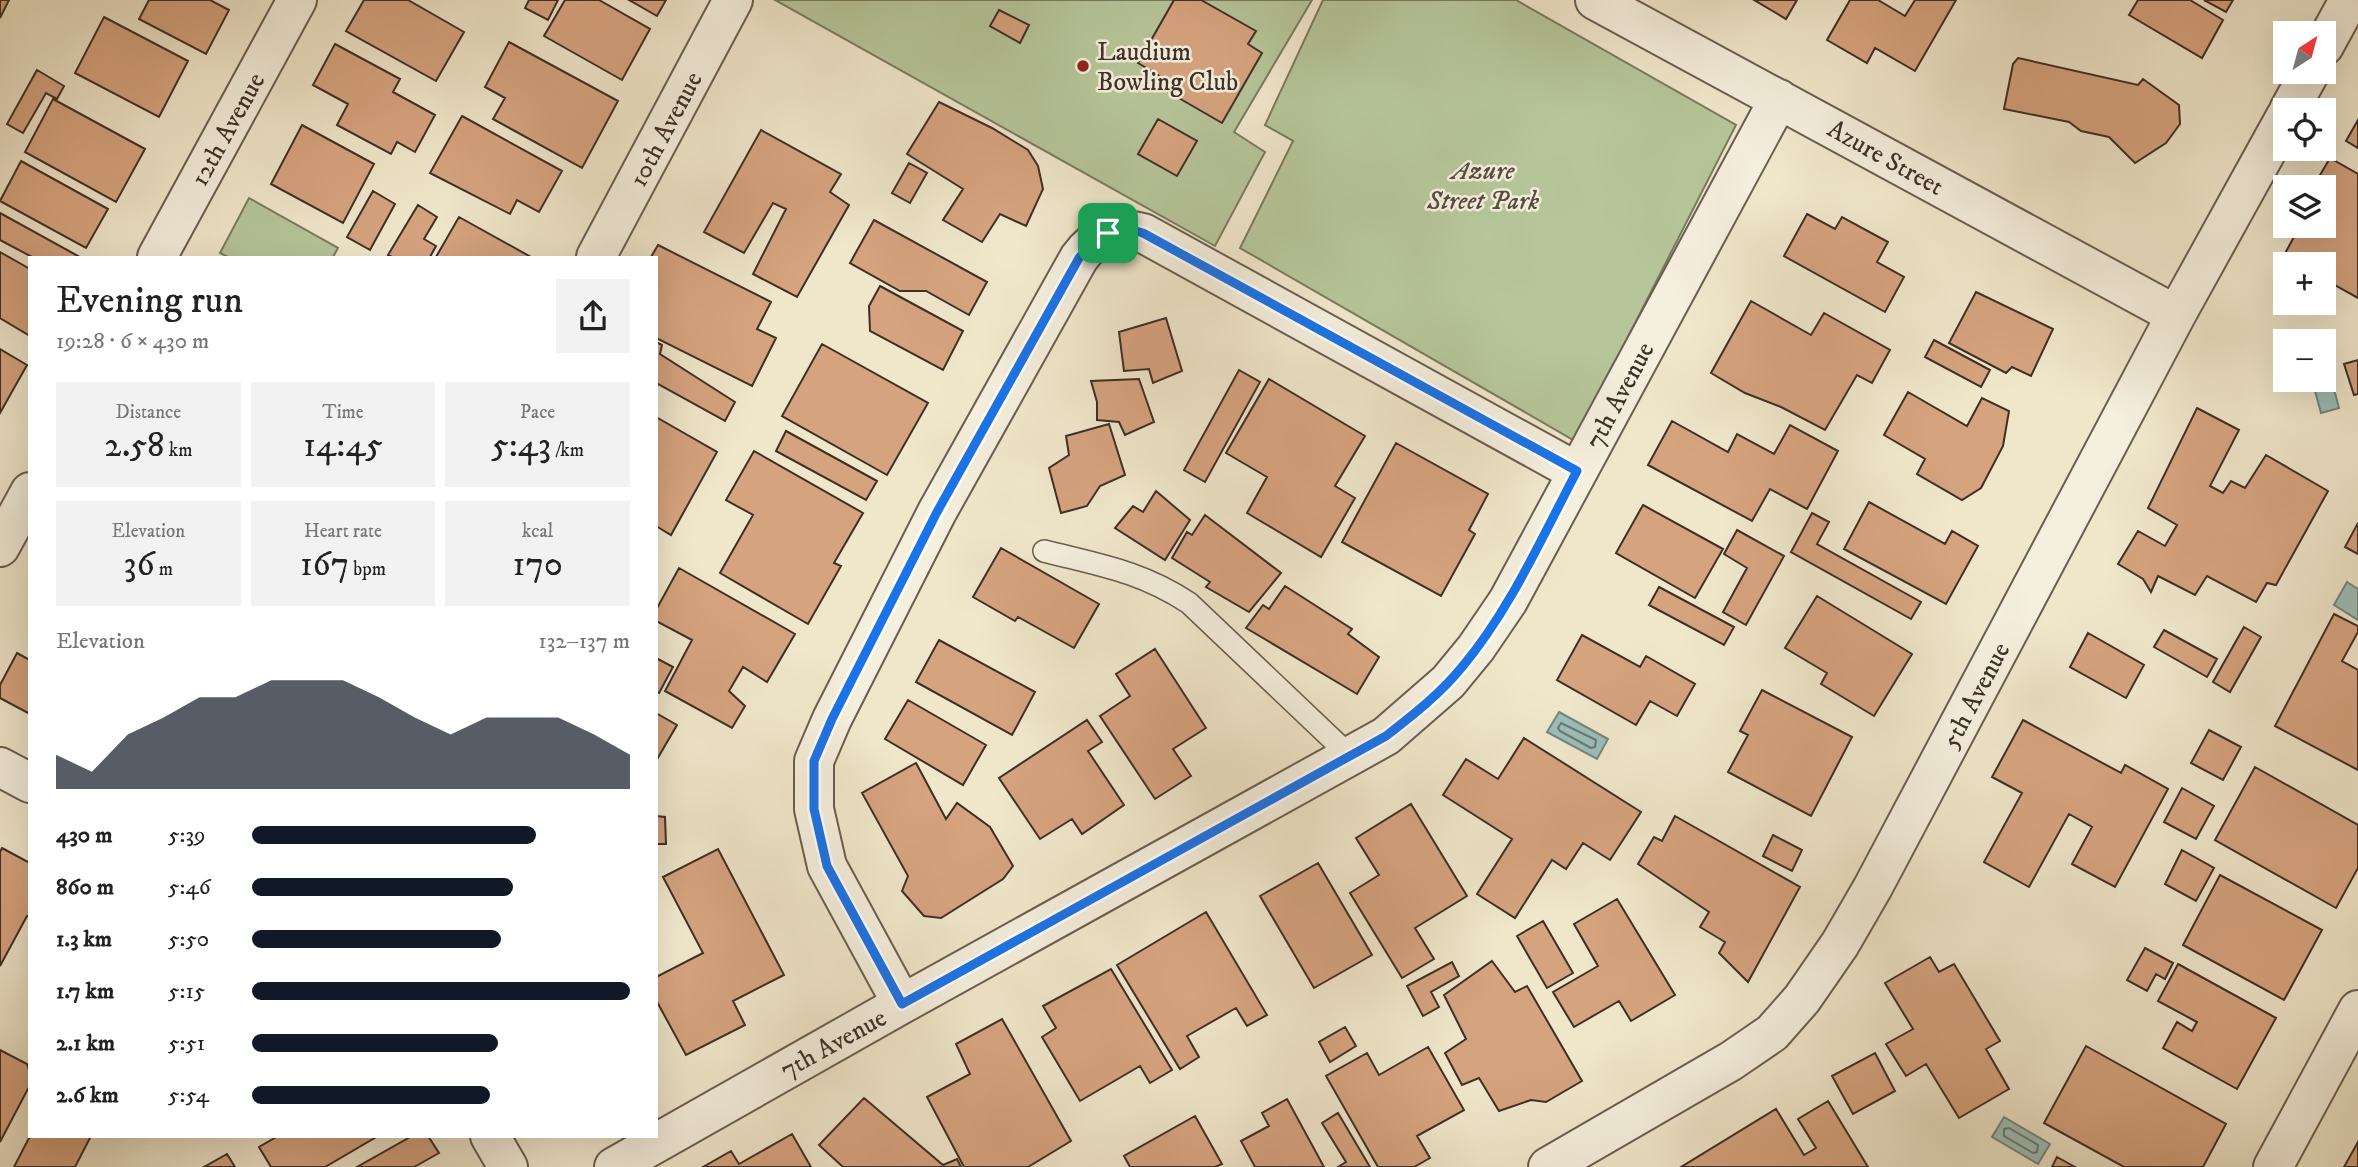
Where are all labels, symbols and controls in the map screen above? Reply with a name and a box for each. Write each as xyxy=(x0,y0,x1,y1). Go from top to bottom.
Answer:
north arrow xyxy=(2273,21,2336,84)
map controls xyxy=(2273,21,2336,392)
place label: Laudium Bowling Club xyxy=(1097,36,1238,99)
marker: Laudium Bowling Club xyxy=(1075,58,1091,74)
street label: 10th Avenue xyxy=(622,66,710,193)
street label: 12th Avenue xyxy=(184,67,273,192)
button: locate xyxy=(2273,98,2336,161)
street label: Azure Street xyxy=(1821,113,1949,204)
park label: Azure Street Park xyxy=(1426,155,1539,218)
button: layers xyxy=(2273,175,2336,238)
pin xyxy=(1078,203,1138,263)
icon: arrive xyxy=(1089,214,1127,252)
button: + xyxy=(2273,252,2336,315)
text: Evening run xyxy=(56,277,243,325)
button: share xyxy=(556,279,630,353)
text: 19:28 · 6 × 430 m xyxy=(56,327,209,356)
button: − xyxy=(2273,329,2336,392)
street label: 7th Avenue xyxy=(1578,337,1662,455)
text: Distance xyxy=(116,401,181,424)
text: Time xyxy=(322,401,364,424)
text: Pace xyxy=(520,401,555,424)
text: 2.58 xyxy=(104,424,165,468)
text: 14:45 xyxy=(303,424,383,468)
text: 5:43 xyxy=(491,424,551,468)
text: km xyxy=(165,439,192,462)
text: /km xyxy=(551,439,584,462)
text: Elevation xyxy=(112,520,185,543)
text: Heart rate xyxy=(304,520,382,543)
text: kcal xyxy=(522,520,553,543)
text: 36 xyxy=(124,543,155,587)
text: 167 xyxy=(300,543,349,587)
text: 170 xyxy=(513,543,563,587)
text: m xyxy=(155,558,173,581)
text: bpm xyxy=(349,558,386,581)
text: Elevation xyxy=(56,627,145,656)
text: 132–137 m xyxy=(538,627,630,656)
street label: 5th Avenue xyxy=(1935,637,2018,754)
text: 430 m xyxy=(56,821,112,850)
text: 5:39 xyxy=(168,821,206,850)
text: 860 m xyxy=(56,873,114,902)
text: 5:46 xyxy=(168,873,211,902)
text: 1.3 km xyxy=(56,925,112,954)
text: 5:50 xyxy=(168,925,209,954)
text: 1.7 km xyxy=(56,977,114,1006)
text: 5:15 xyxy=(168,977,205,1006)
street label: 7th Avenue xyxy=(775,1002,893,1087)
text: 2.1 km xyxy=(56,1029,115,1058)
text: 5:51 xyxy=(168,1029,205,1058)
text: 2.6 km xyxy=(56,1081,119,1110)
text: 5:54 xyxy=(168,1081,209,1110)

